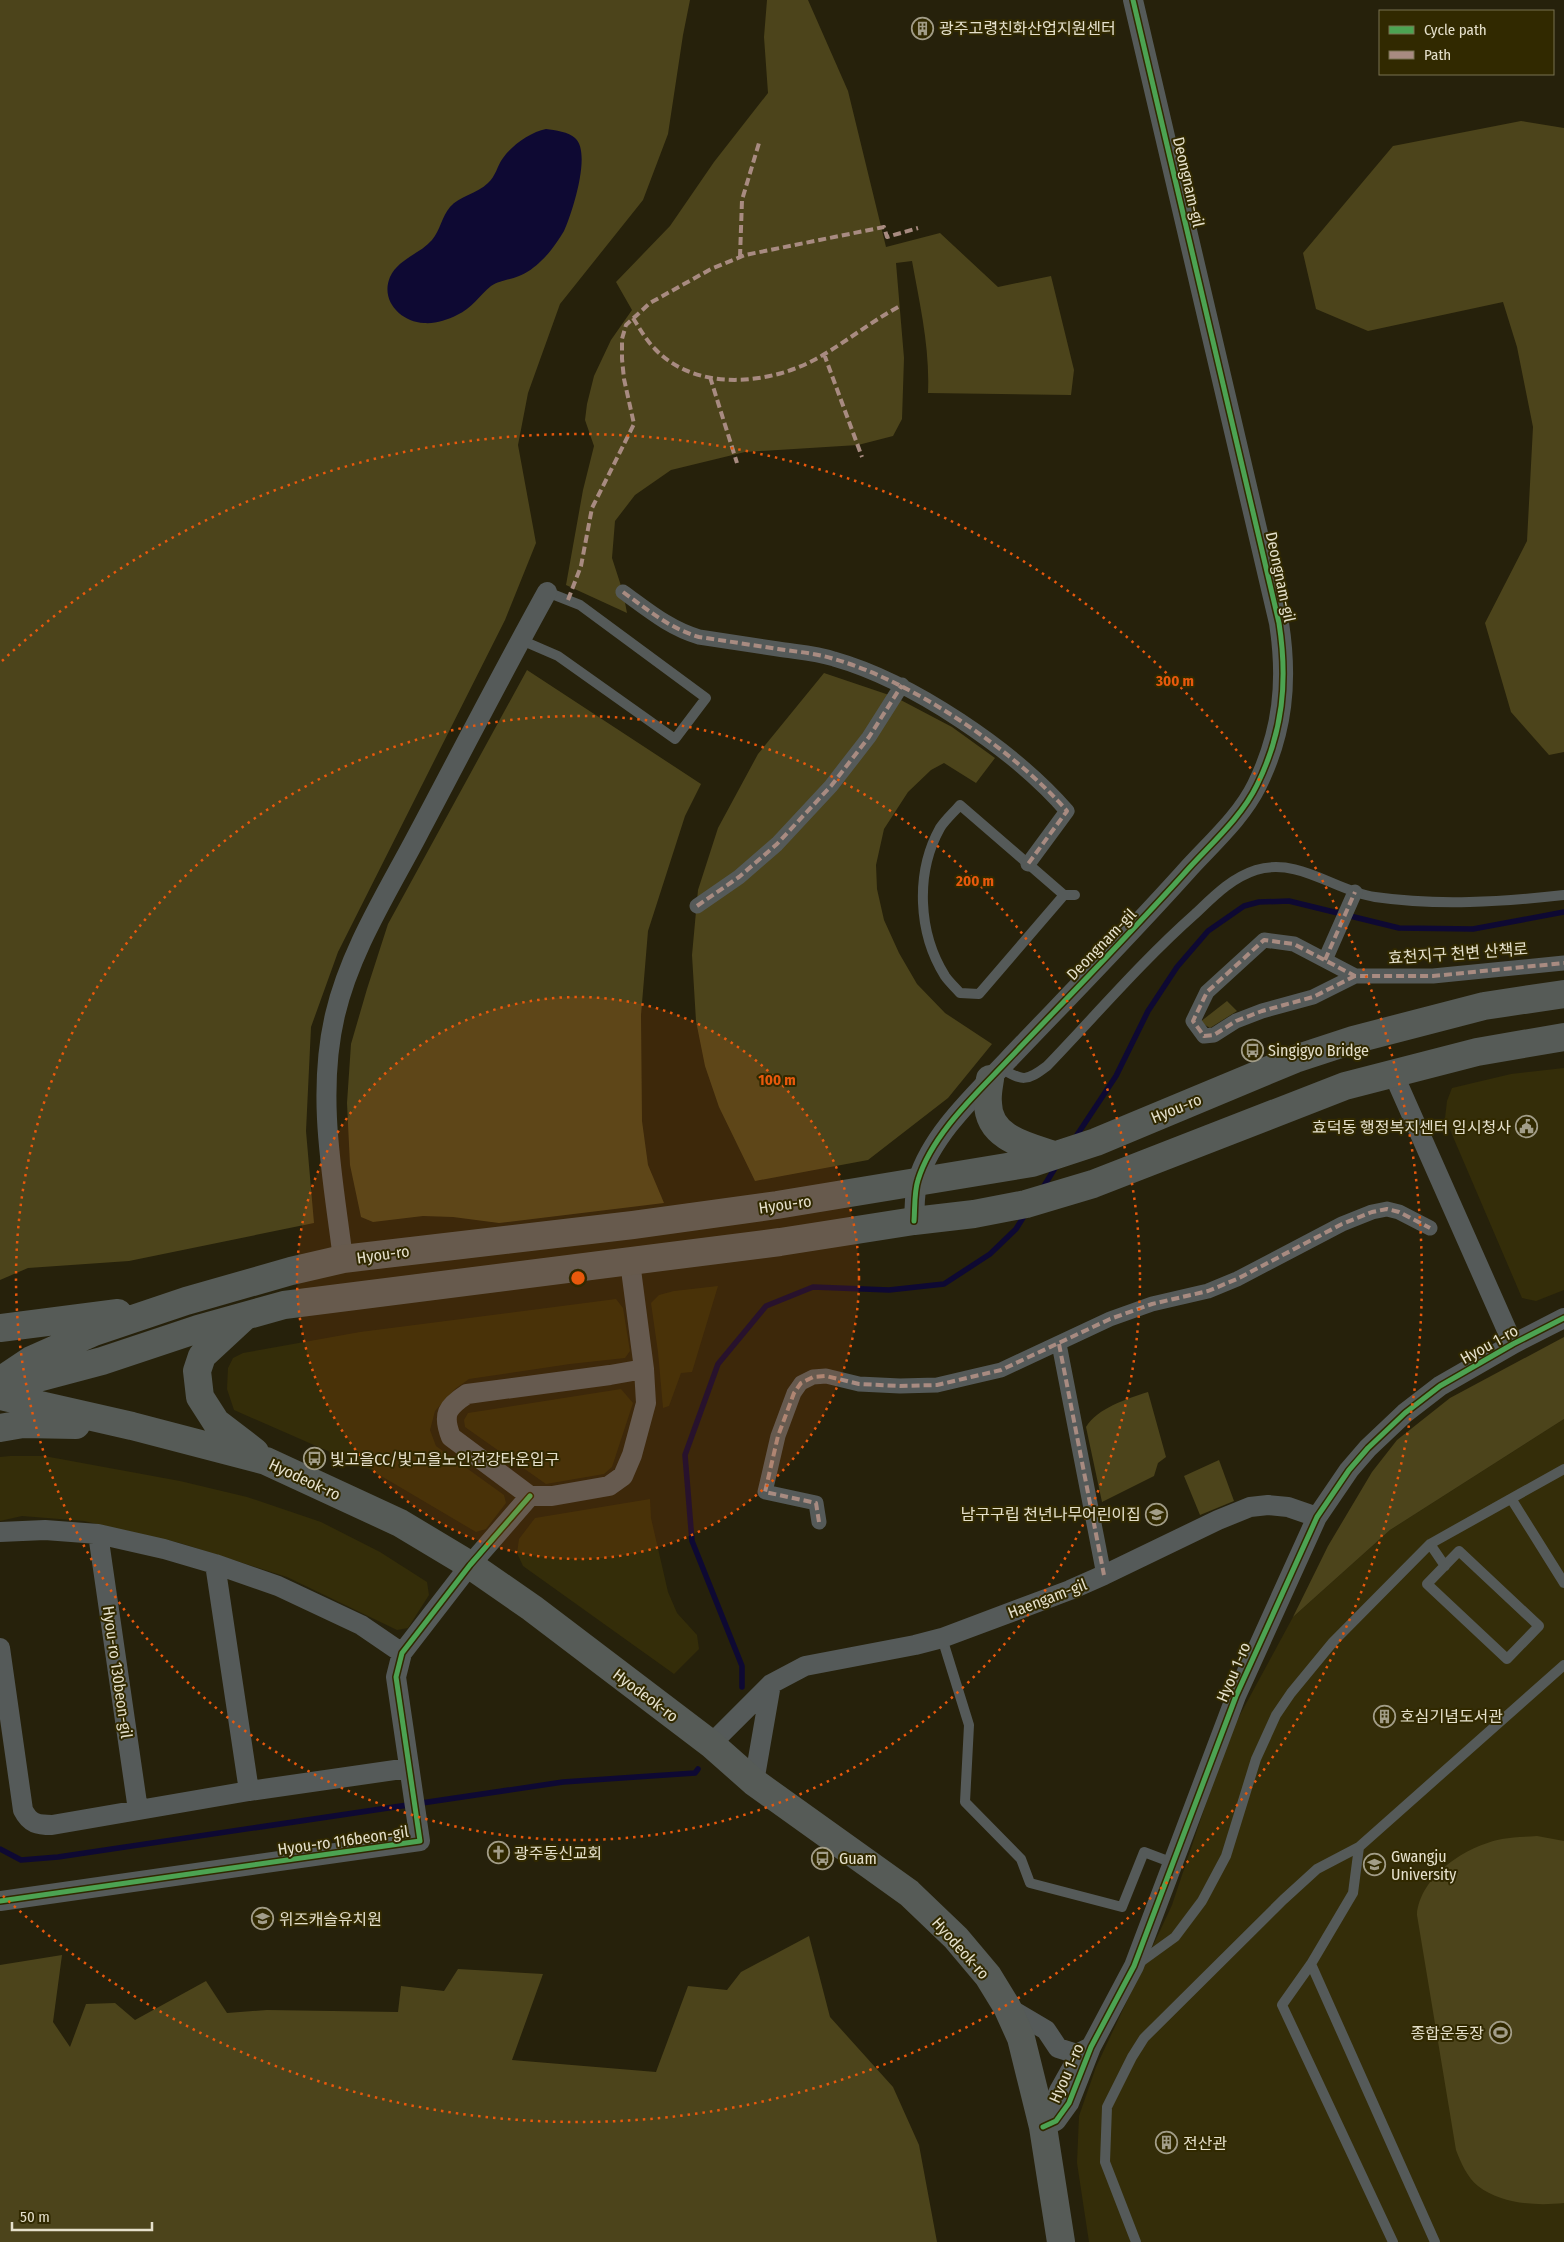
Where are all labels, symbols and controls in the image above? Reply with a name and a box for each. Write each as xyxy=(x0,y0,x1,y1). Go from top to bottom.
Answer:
legend xyxy=(1379,10,1554,75)
building icon: 광주고령친화산업지원센터 xyxy=(911,16,935,40)
place label: 광주고령친화산업지원센터 xyxy=(939,19,1116,38)
text: Cycle path xyxy=(1424,21,1487,39)
text: Path xyxy=(1424,46,1451,64)
street label: Deongnam-gil xyxy=(1169,135,1208,229)
street label: Deongnam-gil xyxy=(1262,530,1299,624)
text: 300 m xyxy=(1155,672,1194,690)
text: 200 m xyxy=(955,872,994,890)
street label: Deongnam-gil xyxy=(1063,905,1140,984)
street label: 효천지구 천변 산책로 xyxy=(1388,939,1529,968)
bus stop icon: Singigyo Bridge xyxy=(1240,1038,1264,1062)
place label: Singigyo Bridge xyxy=(1268,1041,1369,1060)
text: 100 m xyxy=(758,1071,796,1089)
street label: Hyou-ro xyxy=(1148,1090,1204,1127)
public building icon: 효덕동 행정복지센터 임시청사 xyxy=(1515,1115,1539,1139)
place label: 효덕동 행정복지센터 임시청사 xyxy=(1312,1118,1511,1137)
street label: Hyou-ro xyxy=(757,1191,813,1218)
street label: Hyou-ro xyxy=(355,1241,411,1268)
centre of rings xyxy=(569,1269,587,1287)
street label: Hyou 1-ro xyxy=(1457,1321,1521,1368)
bus stop icon: 빛고을CC/빛고을노인건강타운입구 xyxy=(302,1447,326,1471)
place label: 빛고을CC/빛고을노인건강타운입구 xyxy=(330,1450,560,1469)
street label: Hyodeok-ro xyxy=(266,1455,343,1504)
school or university icon: 남구구립 천년나무어린이집 xyxy=(1145,1502,1169,1526)
place label: 남구구립 천년나무어린이집 xyxy=(961,1505,1141,1524)
street label: Haengam-gil xyxy=(1005,1575,1089,1622)
street label: Hyou-ro 130beon-gil xyxy=(99,1605,136,1739)
street label: Hyou 1-ro xyxy=(1212,1639,1255,1705)
street label: Hyodeok-ro xyxy=(609,1665,682,1726)
building icon: 호심기념도서관 xyxy=(1372,1704,1396,1728)
place label: 호심기념도서관 xyxy=(1400,1707,1503,1726)
street label: Hyou-ro 116beon-gil xyxy=(276,1822,410,1859)
church icon: 광주동신교회 xyxy=(486,1841,510,1865)
place label: 광주동신교회 xyxy=(514,1844,602,1863)
bus stop icon: Guam xyxy=(811,1846,835,1870)
place label: Gwangju University xyxy=(1391,1847,1457,1884)
place label: Guam xyxy=(839,1849,877,1868)
school or university icon: Gwangju University xyxy=(1363,1853,1387,1877)
school or university icon: 위즈캐슬유치원 xyxy=(251,1907,275,1931)
place label: 위즈캐슬유치원 xyxy=(279,1910,382,1929)
street label: Hyodeok-ro xyxy=(928,1914,993,1983)
sports icon: 종합운동장 xyxy=(1488,2021,1512,2045)
place label: 종합운동장 xyxy=(1410,2024,1484,2043)
street label: Hyou 1-ro xyxy=(1045,2041,1088,2106)
building icon: 전산관 xyxy=(1155,2131,1179,2155)
place label: 전산관 xyxy=(1183,2134,1227,2153)
scale bar xyxy=(12,2200,152,2232)
text: 50 m xyxy=(20,2208,50,2226)

